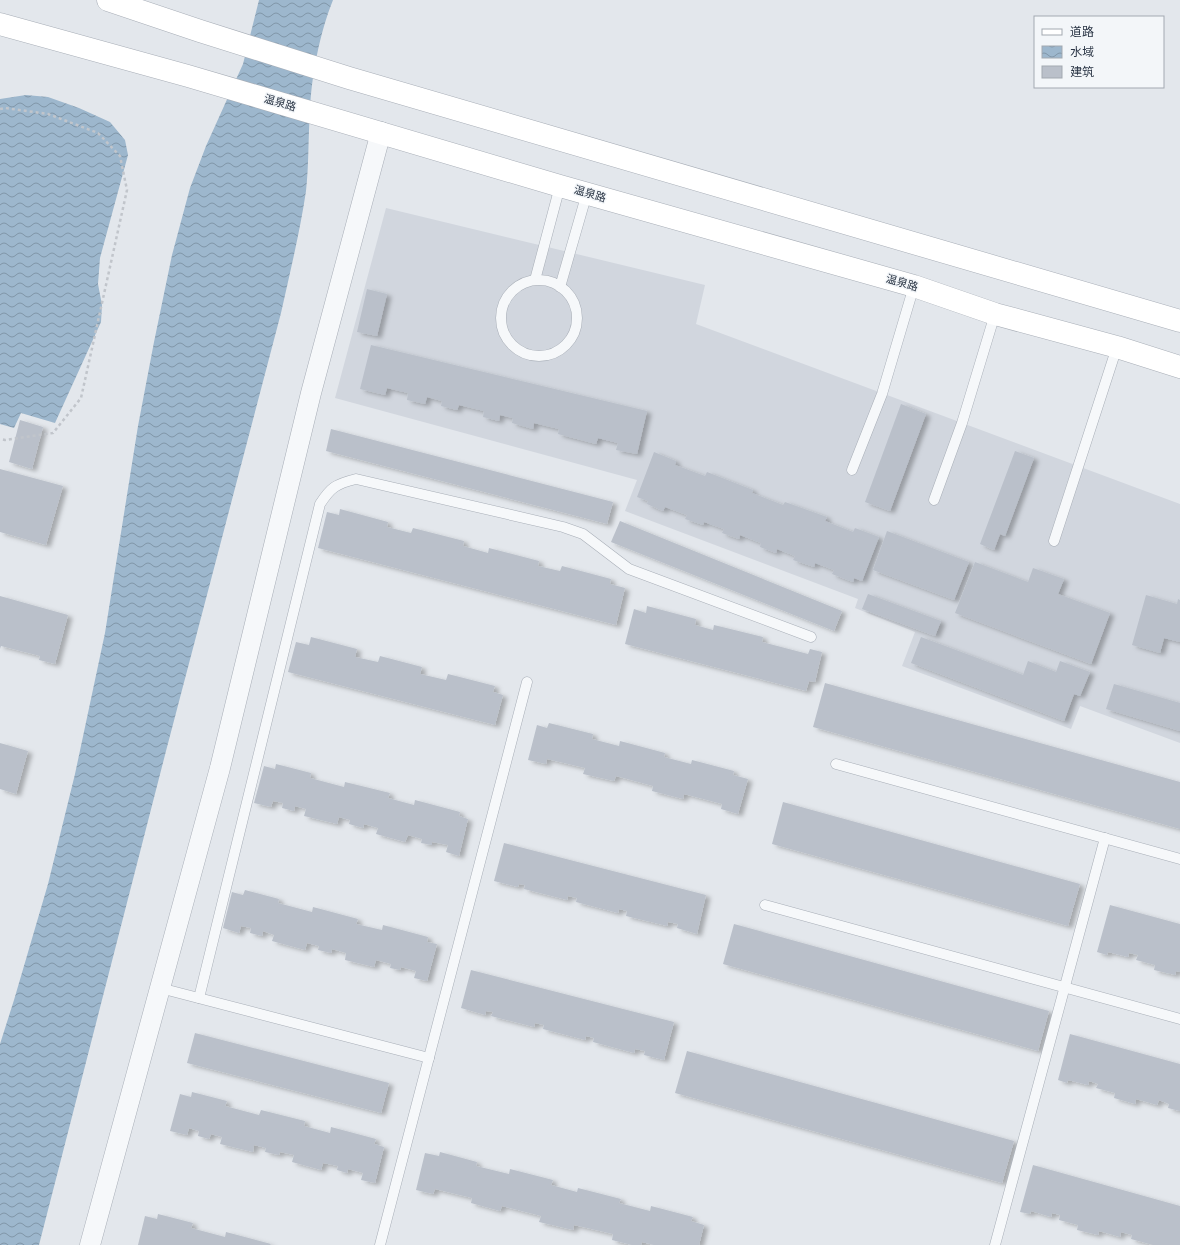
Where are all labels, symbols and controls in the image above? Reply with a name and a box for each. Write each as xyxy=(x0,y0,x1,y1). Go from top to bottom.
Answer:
legend xyxy=(1034,16,1164,88)
text: 道路 xyxy=(1070,25,1094,39)
text: 水域 xyxy=(1070,45,1094,59)
text: 建筑 xyxy=(1070,65,1094,79)
street label: 温泉路 xyxy=(262,92,298,114)
street label: 温泉路 xyxy=(572,183,608,205)
street label: 温泉路 xyxy=(884,272,920,294)

